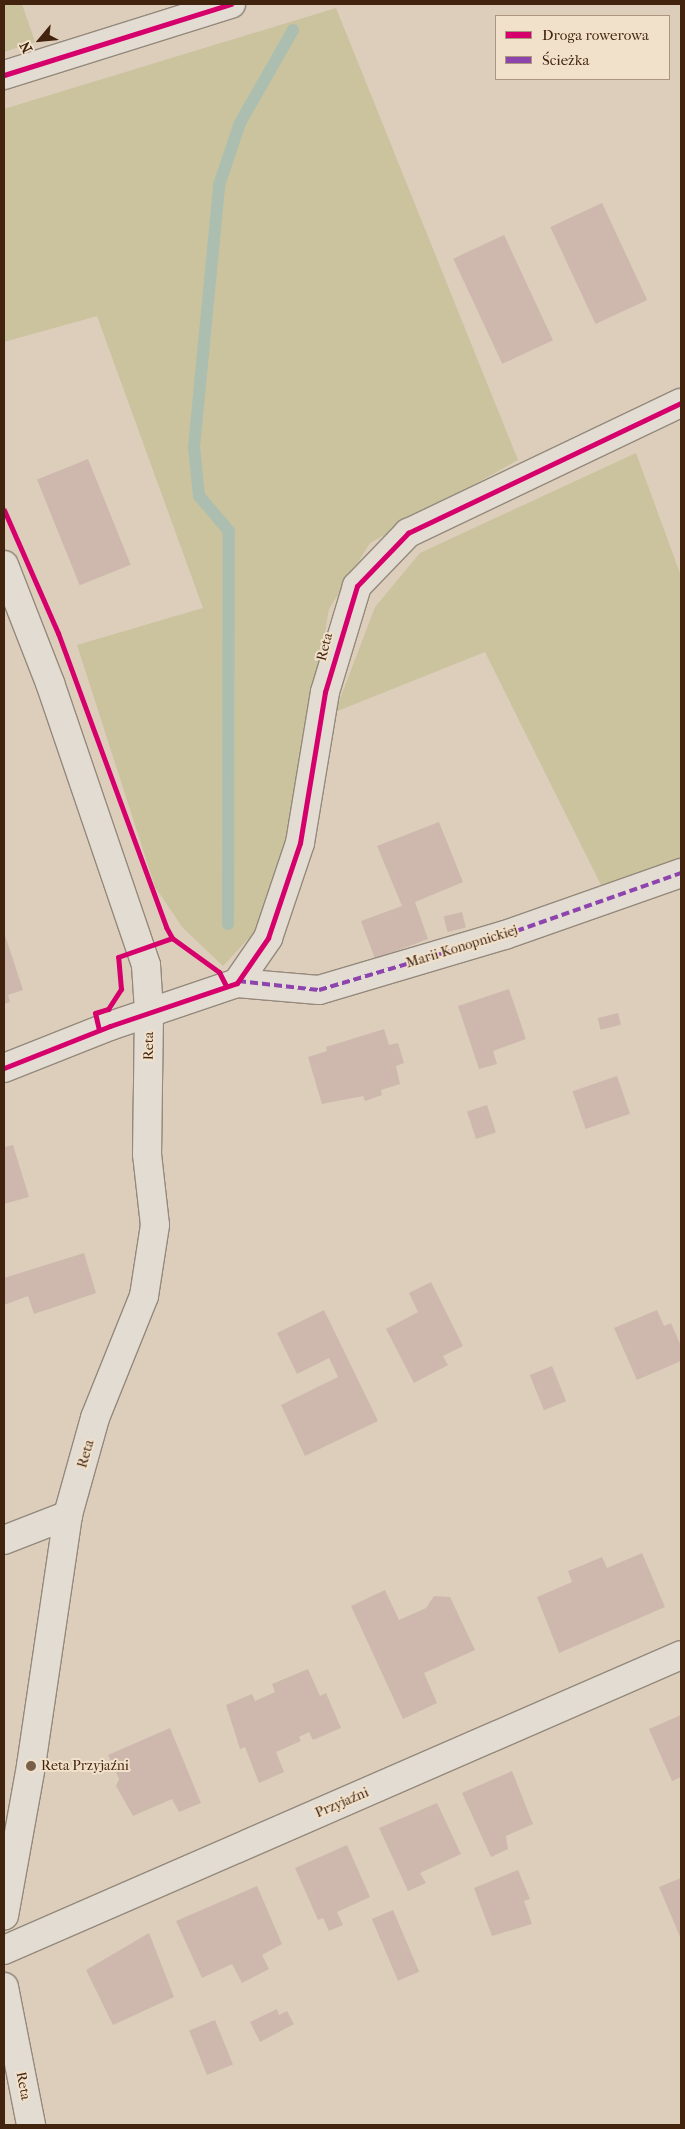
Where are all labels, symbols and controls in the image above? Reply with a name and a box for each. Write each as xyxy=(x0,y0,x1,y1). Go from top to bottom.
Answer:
north arrow xyxy=(15,15,65,65)
legend xyxy=(495,15,670,80)
text: Droga rowerowa xyxy=(542,26,649,44)
text: N xyxy=(16,39,36,56)
text: Ścieżka xyxy=(542,51,589,69)
street label: Reta xyxy=(313,631,337,663)
street label: Marii Konopnickiej xyxy=(404,922,520,972)
street label: Reta xyxy=(140,1032,158,1060)
street label: Reta xyxy=(74,1438,98,1470)
place label: Reta Przyjaźni xyxy=(41,1758,129,1774)
marker: Reta Przyjaźni xyxy=(25,1760,37,1772)
street label: Przyjaźni xyxy=(313,1784,371,1822)
street label: Reta xyxy=(12,2070,34,2102)

